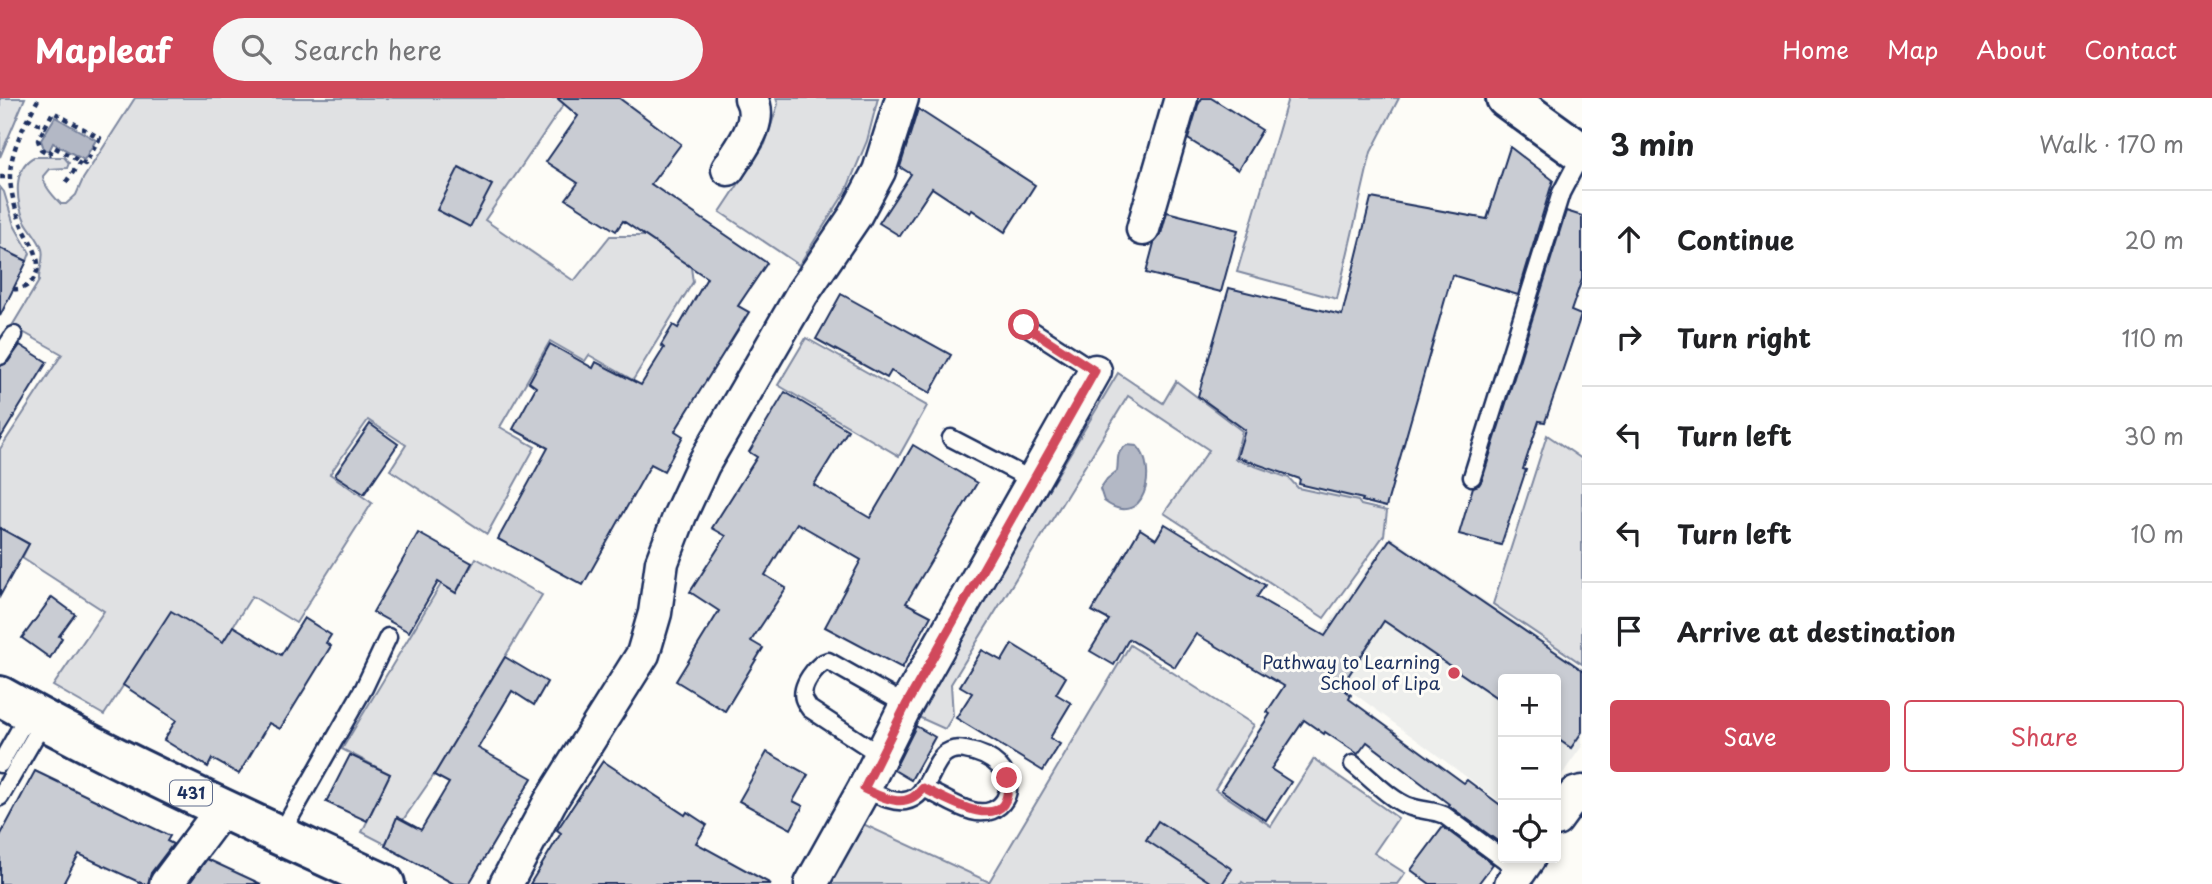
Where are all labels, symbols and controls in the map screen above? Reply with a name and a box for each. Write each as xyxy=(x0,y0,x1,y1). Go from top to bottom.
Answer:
search box xyxy=(213,18,703,81)
text: Mapleaf xyxy=(35,24,171,74)
icon: search xyxy=(237,30,275,68)
text: Search here xyxy=(293,30,442,69)
text: Home xyxy=(1782,31,1849,67)
text: Map xyxy=(1887,31,1938,67)
text: About xyxy=(1976,31,2046,67)
text: Contact xyxy=(2084,31,2177,67)
text: 3 min xyxy=(1610,121,1695,166)
text: Walk · 170 m xyxy=(2039,126,2184,161)
icon: ahead xyxy=(1610,220,1648,258)
text: Continue xyxy=(1677,220,1794,259)
text: 20 m xyxy=(2125,222,2184,257)
route start xyxy=(1008,309,1039,340)
icon: right xyxy=(1610,318,1648,356)
text: Turn right xyxy=(1677,318,1811,357)
text: 110 m xyxy=(2122,320,2184,355)
icon: left xyxy=(1610,416,1648,454)
text: Turn left xyxy=(1677,416,1792,455)
text: 30 m xyxy=(2123,418,2184,453)
icon: left xyxy=(1610,514,1648,552)
text: Turn left xyxy=(1677,514,1792,553)
text: 10 m xyxy=(2130,516,2184,551)
icon: arrive xyxy=(1610,612,1648,650)
text: Arrive at destination xyxy=(1677,612,1956,651)
place label: Pathway to Learning School of Lipa xyxy=(1262,648,1441,696)
marker: Pathway to Learning School of Lipa xyxy=(1446,665,1462,681)
map controls xyxy=(1498,674,1561,863)
button: + xyxy=(1498,674,1561,737)
button: Save xyxy=(1610,700,1890,772)
button: Share xyxy=(1904,700,2184,772)
button: − xyxy=(1498,737,1561,800)
route end xyxy=(991,762,1022,793)
road number: 431 xyxy=(170,780,212,806)
button: locate xyxy=(1498,800,1561,863)

